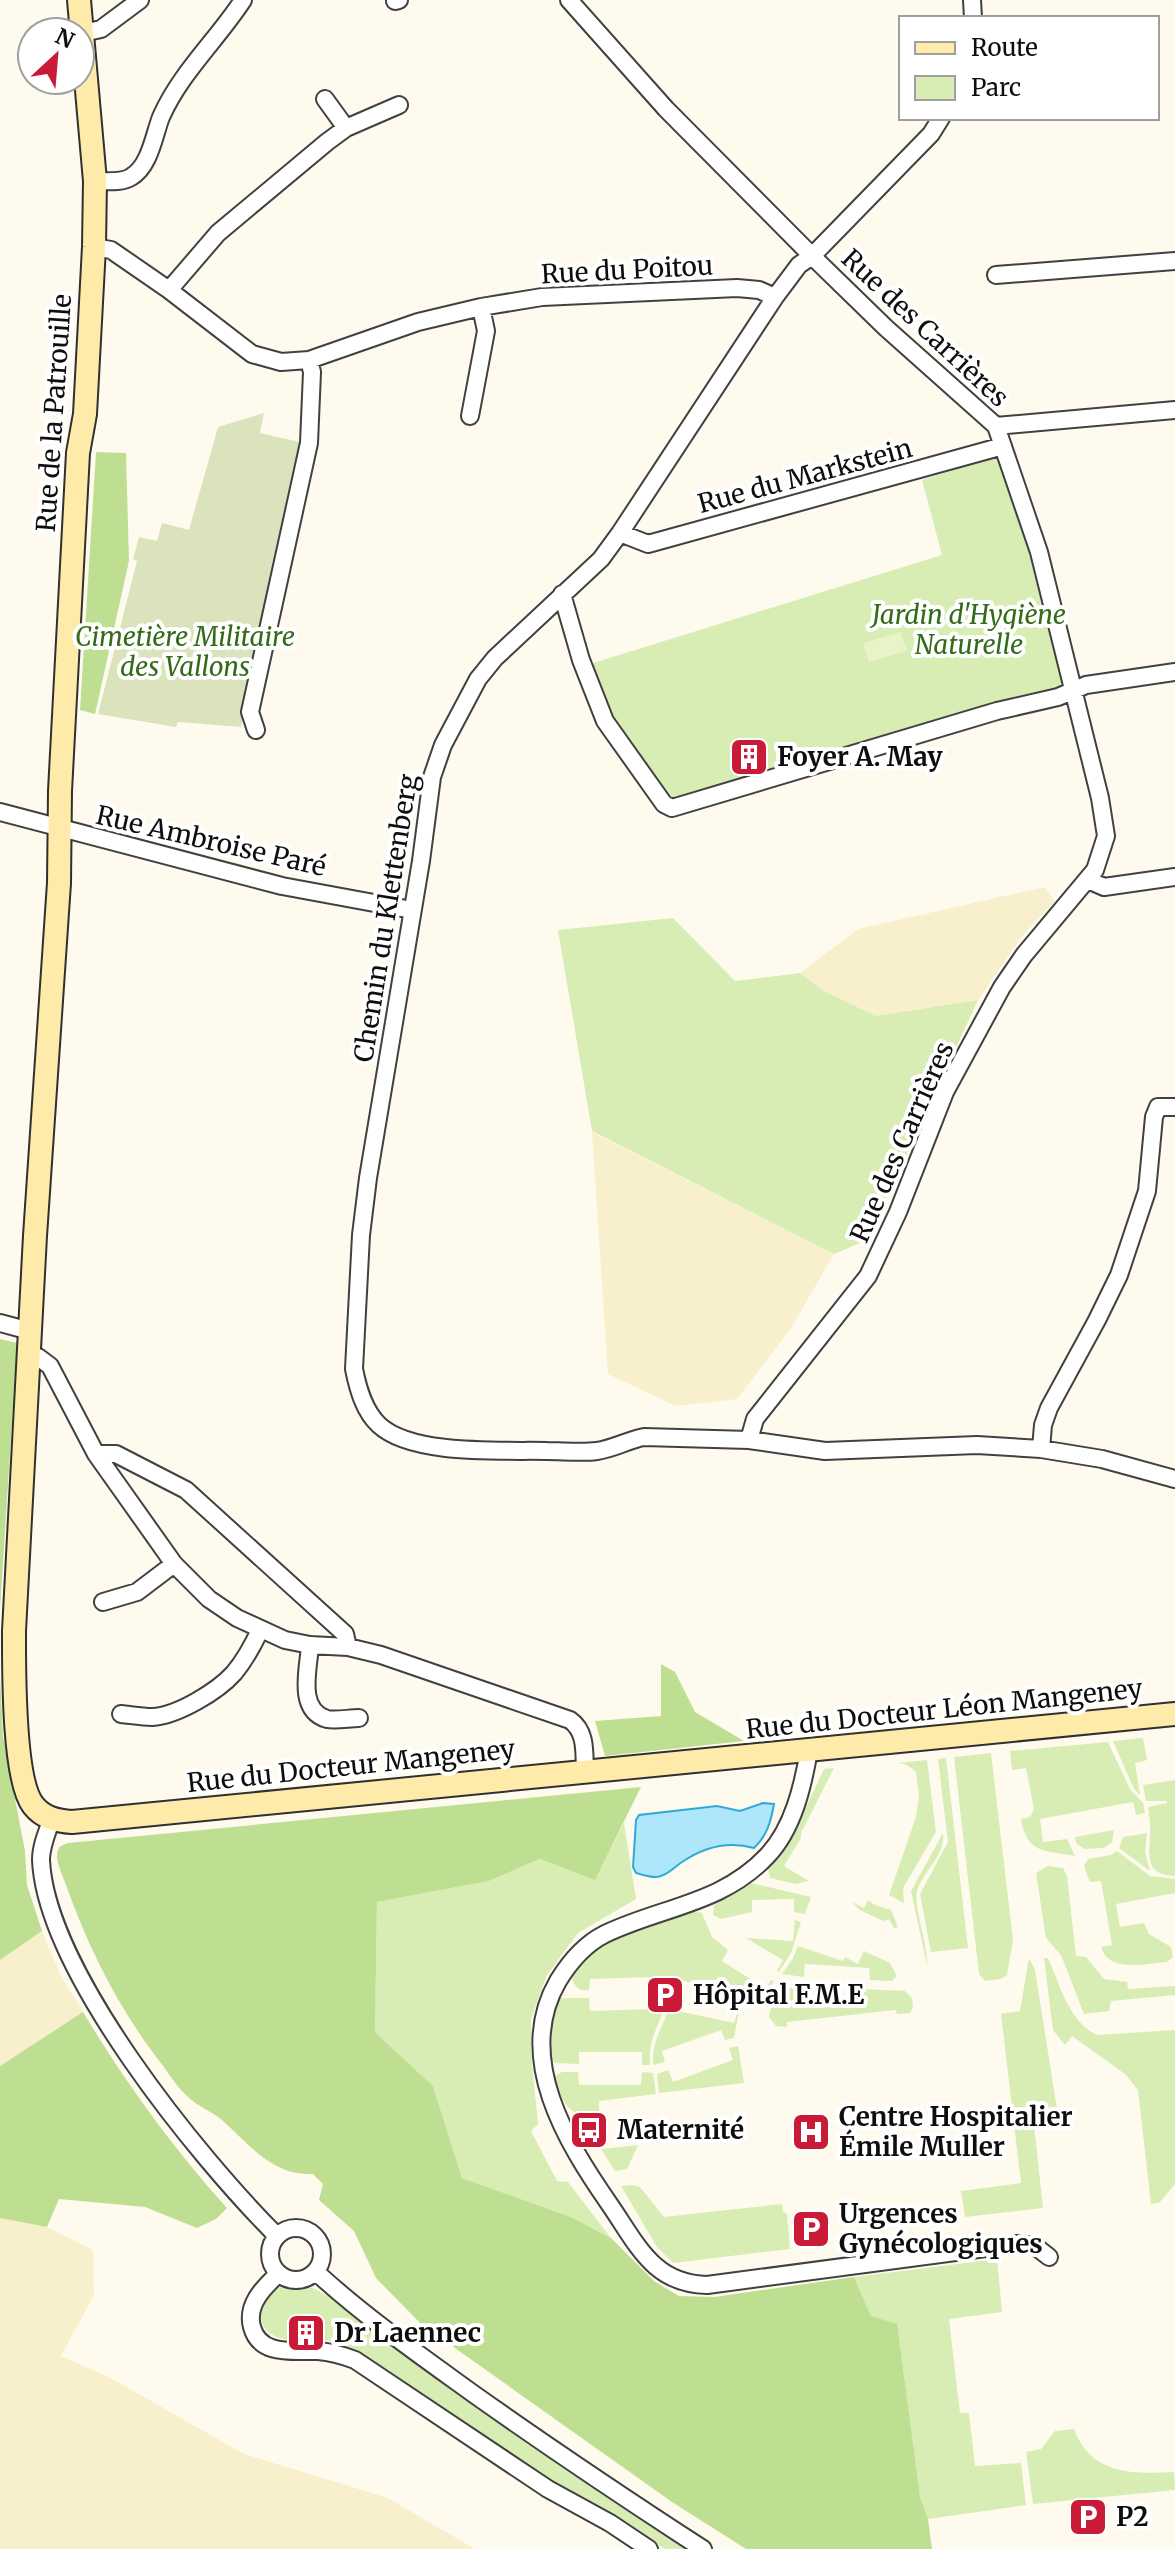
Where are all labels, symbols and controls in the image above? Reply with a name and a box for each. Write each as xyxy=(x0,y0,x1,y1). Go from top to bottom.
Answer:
north arrow xyxy=(16,16,96,96)
legend xyxy=(899,16,1159,120)
text: N xyxy=(51,22,79,55)
text: Route xyxy=(971,32,1038,63)
text: Parc xyxy=(971,72,1021,103)
street label: Rue des Carrières xyxy=(835,242,1016,414)
street label: Rue du Poitou xyxy=(540,249,714,290)
street label: Rue de la Patrouille xyxy=(29,293,78,533)
street label: Rue du Markstein xyxy=(694,431,916,520)
park label: Jardin d'Hygiène Naturelle xyxy=(869,598,1066,661)
park label: Cimetière Militaire des Vallons xyxy=(75,620,295,683)
building icon: Foyer A. May xyxy=(728,736,770,778)
place label: Foyer A. May xyxy=(777,740,943,773)
street label: Chemin du Klettenberg xyxy=(346,771,425,1064)
street label: Rue Ambroise Paré xyxy=(93,798,329,883)
street label: Rue des Carrières xyxy=(842,1036,961,1247)
street label: Rue du Docteur Léon Mangeney xyxy=(744,1671,1145,1746)
street label: Rue du Docteur Mangeney xyxy=(185,1732,518,1799)
parking icon: Hôpital F.M.E xyxy=(644,1974,686,2016)
place label: Hôpital F.M.E xyxy=(693,1978,864,2011)
place label: Centre Hospitalier Émile Muller xyxy=(839,2100,1073,2163)
bus stop icon: Maternité xyxy=(568,2109,610,2151)
hospital icon: Centre Hospitalier Émile Muller xyxy=(790,2111,832,2153)
place label: Maternité xyxy=(617,2113,744,2146)
place label: Urgences Gynécologiques xyxy=(839,2197,1043,2260)
parking icon: Urgences Gynécologiques xyxy=(790,2208,832,2250)
building icon: Dr Laennec xyxy=(285,2312,327,2354)
place label: Dr Laennec xyxy=(334,2316,481,2349)
parking icon: P2 xyxy=(1067,2496,1109,2538)
place label: P2 xyxy=(1116,2500,1148,2533)

